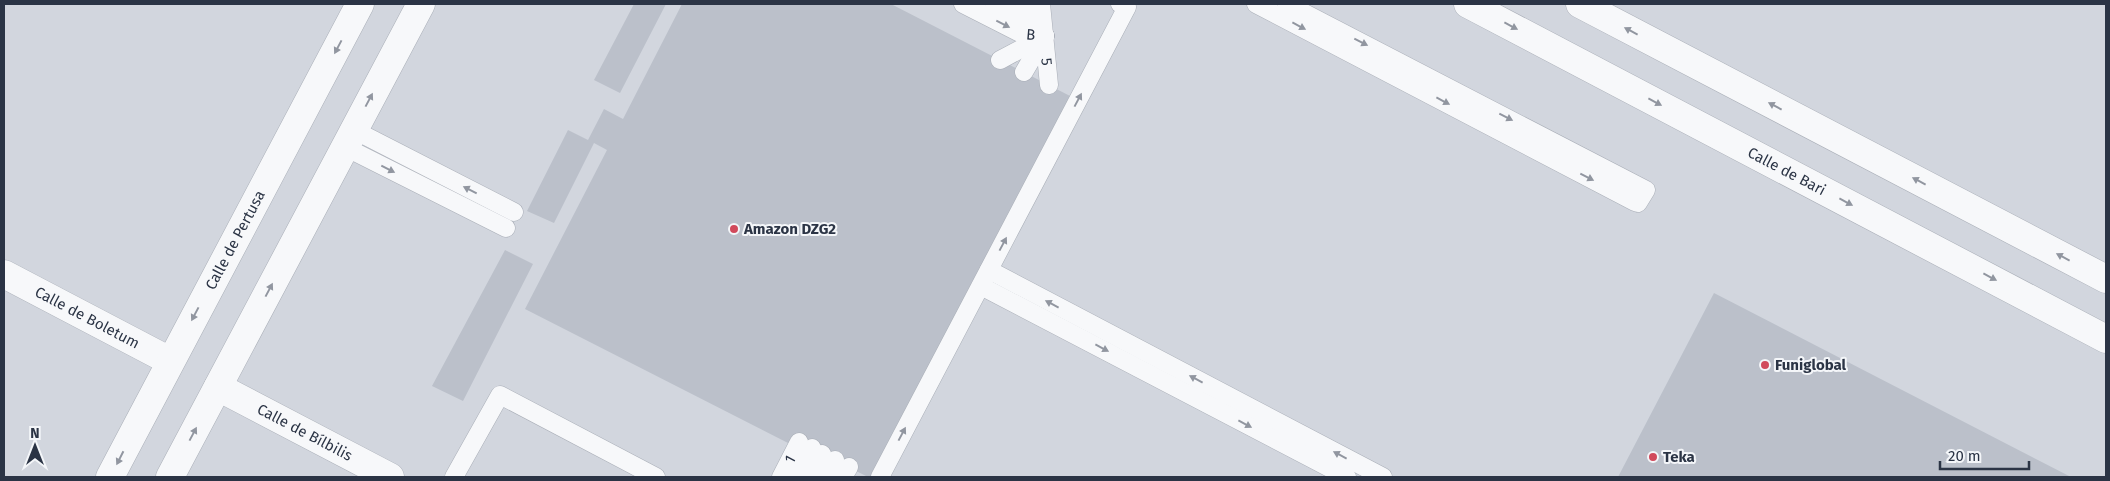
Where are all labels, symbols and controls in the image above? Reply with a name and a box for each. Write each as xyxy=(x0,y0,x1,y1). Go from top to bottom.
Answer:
one-way arrow xyxy=(996,20,1010,28)
one-way arrow xyxy=(1292,22,1307,30)
one-way arrow xyxy=(1504,22,1519,30)
street label: B xyxy=(1025,25,1036,44)
one-way arrow xyxy=(1624,27,1638,35)
one-way arrow xyxy=(1354,38,1369,46)
one-way arrow xyxy=(333,40,342,54)
street label: 5 xyxy=(1037,57,1056,66)
one-way arrow xyxy=(1074,93,1082,107)
one-way arrow xyxy=(365,94,374,107)
one-way arrow xyxy=(1436,97,1451,105)
one-way arrow xyxy=(1648,98,1663,106)
one-way arrow xyxy=(1768,102,1782,110)
one-way arrow xyxy=(1499,113,1513,121)
street label: Calle de Bari xyxy=(1745,143,1829,199)
one-way arrow xyxy=(381,165,396,173)
one-way arrow xyxy=(1580,173,1595,181)
one-way arrow xyxy=(1912,177,1926,185)
one-way arrow xyxy=(463,186,478,194)
street label: Calle de Pertusa xyxy=(202,187,269,293)
one-way arrow xyxy=(1838,198,1853,206)
place label: Amazon DZG2 xyxy=(743,220,836,238)
marker: Amazon DZG2 xyxy=(728,223,740,235)
one-way arrow xyxy=(999,237,1007,251)
one-way arrow xyxy=(2056,253,2070,261)
one-way arrow xyxy=(1982,273,1997,281)
street label: Calle de Boletum xyxy=(32,283,143,352)
one-way arrow xyxy=(265,283,273,298)
one-way arrow xyxy=(1045,300,1059,308)
one-way arrow xyxy=(191,307,199,321)
one-way arrow xyxy=(1095,344,1108,353)
place label: Funiglobal xyxy=(1775,356,1847,374)
marker: Funiglobal xyxy=(1759,359,1771,371)
one-way arrow xyxy=(1189,375,1203,383)
street label: Calle de Bílbilis xyxy=(254,400,356,465)
one-way arrow xyxy=(1238,420,1253,428)
north arrow xyxy=(10,421,60,471)
text: N xyxy=(30,425,40,442)
one-way arrow xyxy=(189,427,197,441)
one-way arrow xyxy=(898,427,906,441)
scale bar xyxy=(1940,438,2029,470)
text: 20 m xyxy=(1948,447,1981,465)
place label: Teka xyxy=(1663,448,1695,466)
one-way arrow xyxy=(116,450,124,465)
one-way arrow xyxy=(1333,451,1347,459)
marker: Teka xyxy=(1647,451,1659,463)
street label: 1 xyxy=(781,452,800,466)

